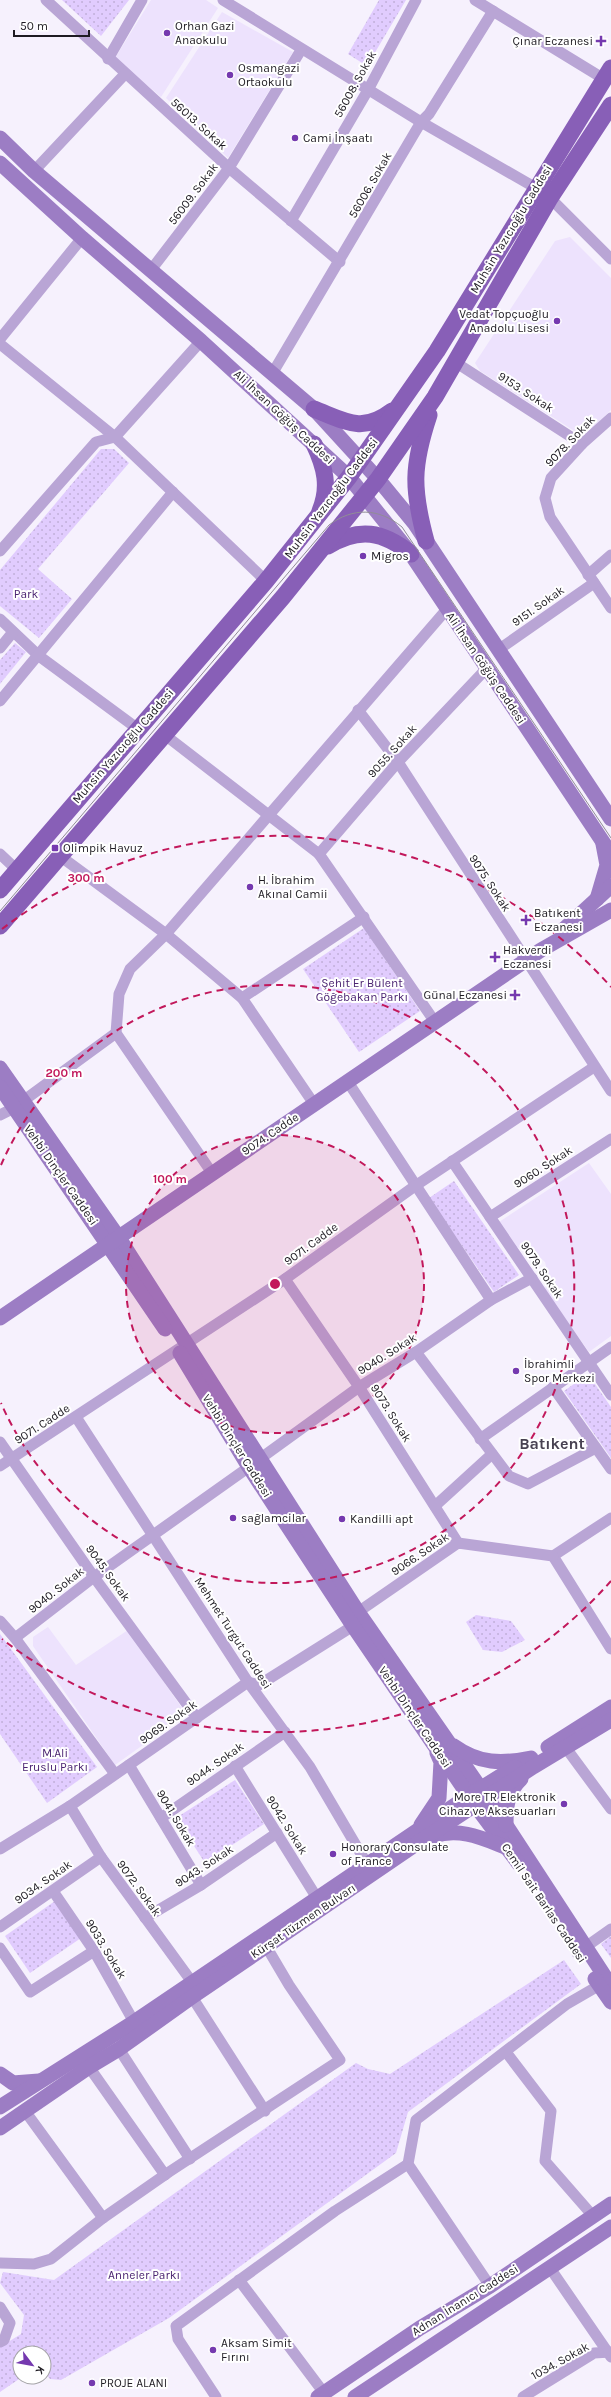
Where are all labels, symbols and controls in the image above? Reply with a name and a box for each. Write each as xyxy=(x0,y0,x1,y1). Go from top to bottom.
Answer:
scale bar xyxy=(14,12,89,38)
text: 50 m xyxy=(20,19,48,33)
place label: Orhan Gazi Anaokulu xyxy=(175,19,235,47)
marker: Orhan Gazi Anaokulu xyxy=(162,28,172,38)
place label: Çınar Eczanesi xyxy=(513,34,593,48)
marker: Çınar Eczanesi xyxy=(596,36,606,46)
street label: 56008. Sokak xyxy=(331,48,379,120)
place label: Osmangazi Ortaokulu xyxy=(238,61,300,89)
marker: Osmangazi Ortaokulu xyxy=(225,70,235,80)
street label: 56013. Sokak xyxy=(168,95,230,153)
place label: Cami İnşaatı xyxy=(303,131,373,145)
marker: Cami İnşaatı xyxy=(290,133,300,143)
street label: 56006. Sokak xyxy=(346,149,395,220)
street label: 56009. Sokak xyxy=(165,160,221,228)
street label: Muhsin Yazıcıoğlu Caddesi xyxy=(467,162,555,296)
place label: Vedat Topçuoğlu Anadolu Lisesi xyxy=(459,307,549,335)
marker: Vedat Topçuoğlu Anadolu Lisesi xyxy=(552,316,562,326)
street label: Ali İhsan Göğüş Caddesi xyxy=(231,367,337,467)
street label: 9153. Sokak xyxy=(495,369,557,415)
street label: 9078. Sokak xyxy=(542,412,598,470)
street label: Muhsin Yazıcıoğlu Caddesi xyxy=(281,435,381,561)
place label: Migros xyxy=(371,549,409,563)
marker: Migros xyxy=(358,551,368,561)
street label: 9151. Sokak xyxy=(509,583,567,629)
park label: Park xyxy=(14,587,38,601)
street label: Ali İhsan Göğüş Caddesi xyxy=(443,609,529,727)
street label: Muhsin Yazıcıoğlu Caddesi xyxy=(69,686,177,806)
street label: 9055. Sokak xyxy=(365,721,420,780)
place label: Olimpik Havuz xyxy=(63,841,143,855)
marker: Olimpik Havuz xyxy=(50,843,60,853)
street label: 9075. Sokak xyxy=(466,852,514,914)
text: 300 m xyxy=(67,871,105,885)
place label: H. İbrahim Akınal Camii xyxy=(258,873,328,901)
marker: H. İbrahim Akınal Camii xyxy=(245,882,255,892)
place label: Batıkent Eczanesi xyxy=(534,906,583,934)
marker: Batıkent Eczanesi xyxy=(521,915,531,925)
place label: Hakverdi Eczanesi xyxy=(503,943,552,971)
marker: Hakverdi Eczanesi xyxy=(490,952,500,962)
park label: Şehit Er Bülent Göğebakan Parkı xyxy=(316,976,408,1004)
place label: Günal Eczanesi xyxy=(423,988,507,1002)
marker: Günal Eczanesi xyxy=(510,990,520,1000)
text: 200 m xyxy=(46,1066,82,1080)
street label: 9074. Cadde xyxy=(239,1110,301,1158)
street label: Vehbi Dinçler Caddesi xyxy=(21,1122,101,1228)
street label: 9060. Sokak xyxy=(511,1143,575,1191)
text: 100 m xyxy=(153,1172,187,1186)
street label: 9071. Cadde xyxy=(281,1220,341,1268)
street label: 9079. Sokak xyxy=(518,1239,566,1301)
centre of rings xyxy=(268,1277,282,1291)
street label: 9040. Sokak xyxy=(355,1330,419,1378)
place label: İbrahimli Spor Merkezi xyxy=(524,1357,595,1385)
marker: İbrahimli Spor Merkezi xyxy=(511,1366,521,1376)
street label: 9073. Sokak xyxy=(368,1381,414,1445)
street label: Vehbi Dinçler Caddesi xyxy=(199,1392,275,1500)
street label: 9071. Cadde xyxy=(12,1401,72,1447)
district label: Batıkent xyxy=(519,1434,585,1453)
place label: sağlamcilar xyxy=(241,1511,307,1525)
place label: Kandilli apt xyxy=(350,1512,414,1526)
marker: sağlamcilar xyxy=(228,1513,238,1523)
marker: Kandilli apt xyxy=(337,1514,347,1524)
street label: 9066. Sokak xyxy=(388,1529,452,1578)
street label: 9045. Sokak xyxy=(83,1542,133,1604)
street label: 9040. Sokak xyxy=(25,1564,87,1616)
street label: Mehmet Turgut Caddesi xyxy=(192,1574,274,1692)
street label: Vehbi Dinçler Caddesi xyxy=(376,1664,454,1770)
street label: 9069. Sokak xyxy=(137,1697,200,1747)
street label: 9044. Sokak xyxy=(184,1739,246,1789)
park label: M.Ali Eruslu Parkı xyxy=(22,1746,88,1774)
street label: 9041. Sokak xyxy=(154,1787,199,1849)
place label: More TR Elektronik Cihaz ve Aksesuarları xyxy=(439,1790,556,1818)
street label: 9042. Sokak xyxy=(263,1793,311,1857)
marker: More TR Elektronik Cihaz ve Aksesuarları xyxy=(559,1799,569,1809)
place label: Honorary Consulate of France xyxy=(341,1840,448,1868)
street label: Cemil Sait Barlas Caddesi xyxy=(499,1841,589,1965)
street label: 9043. Sokak xyxy=(172,1842,236,1890)
marker: Honorary Consulate of France xyxy=(328,1849,338,1859)
street label: 9034. Sokak xyxy=(12,1857,75,1907)
street label: 9072. Sokak xyxy=(114,1857,164,1919)
street label: Kürşat Tüzmen Bulvarı xyxy=(248,1881,358,1961)
street label: 9033. Sokak xyxy=(83,1917,129,1982)
street label: Adnan İnanıcı Caddesi xyxy=(409,2262,521,2338)
park label: Anneler Parkı xyxy=(108,2268,180,2282)
place label: Aksam Simit Fırını xyxy=(221,2336,292,2364)
street label: 1034. Sokak xyxy=(529,2339,592,2383)
north arrow xyxy=(12,2345,52,2385)
marker: Aksam Simit Fırını xyxy=(208,2345,218,2355)
text: K xyxy=(32,2364,47,2377)
place label: PROJE ALANI xyxy=(100,2376,167,2390)
marker: PROJE ALANI xyxy=(87,2378,97,2388)

